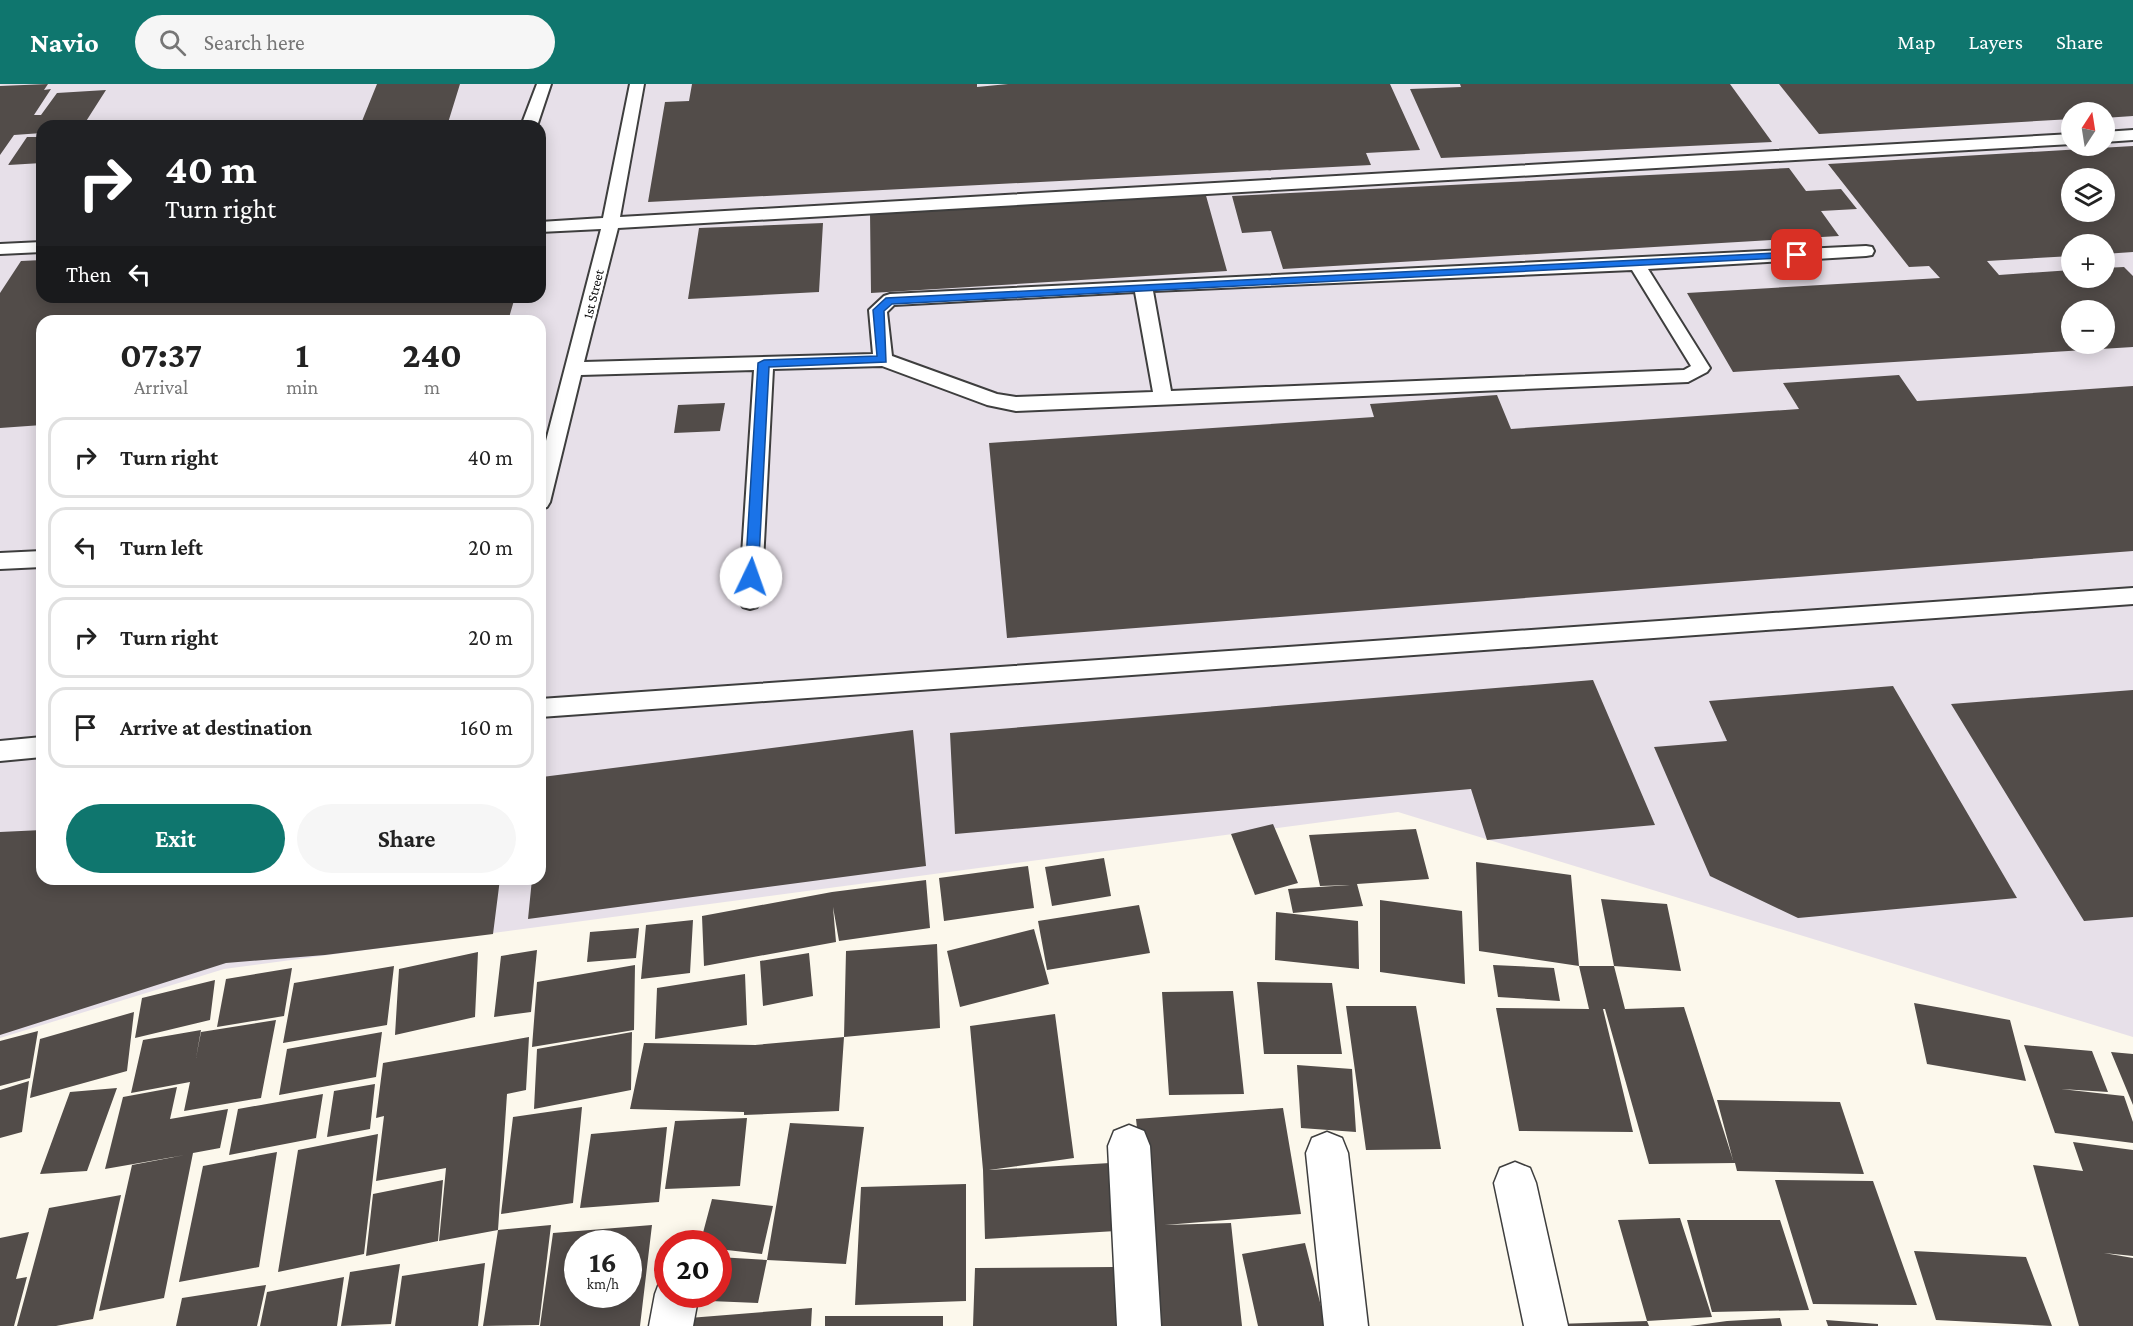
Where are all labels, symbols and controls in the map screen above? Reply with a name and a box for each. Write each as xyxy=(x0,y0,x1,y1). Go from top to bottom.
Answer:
search box xyxy=(135,15,555,69)
icon: search xyxy=(156,26,189,59)
text: Navio xyxy=(30,27,99,58)
text: Search here xyxy=(204,30,305,55)
text: Map xyxy=(1897,30,1936,54)
text: Layers xyxy=(1969,30,2023,54)
text: Share xyxy=(2056,30,2103,54)
north arrow xyxy=(2061,102,2115,156)
map controls xyxy=(2061,102,2115,354)
icon: right xyxy=(66,144,144,222)
text: 40 m xyxy=(165,145,257,192)
button: layers xyxy=(2061,168,2115,222)
text: Turn right xyxy=(165,194,276,224)
pin xyxy=(1771,229,1822,280)
button: + xyxy=(2061,234,2115,288)
icon: arrive xyxy=(1780,238,1813,271)
icon: left xyxy=(123,258,156,291)
text: Then xyxy=(66,262,111,287)
street label: 1st Street xyxy=(579,267,607,320)
button: − xyxy=(2061,300,2115,354)
text: 07:37 xyxy=(120,335,202,375)
text: 1 xyxy=(296,335,309,375)
text: 240 xyxy=(402,335,462,375)
text: Arrival xyxy=(134,376,188,398)
text: min xyxy=(286,376,318,398)
text: m xyxy=(424,376,440,398)
icon: right xyxy=(69,441,102,474)
text: Turn right xyxy=(120,445,218,470)
text: 40 m xyxy=(468,445,513,470)
icon: left xyxy=(69,531,102,564)
text: Turn left xyxy=(120,535,203,560)
text: 20 m xyxy=(468,535,513,560)
position arrow xyxy=(719,545,783,609)
icon: right xyxy=(69,621,102,654)
text: Turn right xyxy=(120,625,218,650)
text: 20 m xyxy=(468,625,513,650)
icon: arrive xyxy=(69,711,102,744)
text: Arrive at destination xyxy=(120,715,312,740)
text: 160 m xyxy=(460,715,513,740)
button: Exit xyxy=(66,804,285,873)
button: Share xyxy=(297,804,516,873)
speed limit sign: 20 xyxy=(654,1230,732,1308)
text: 16 xyxy=(589,1245,617,1278)
text: km/h xyxy=(587,1276,619,1292)

